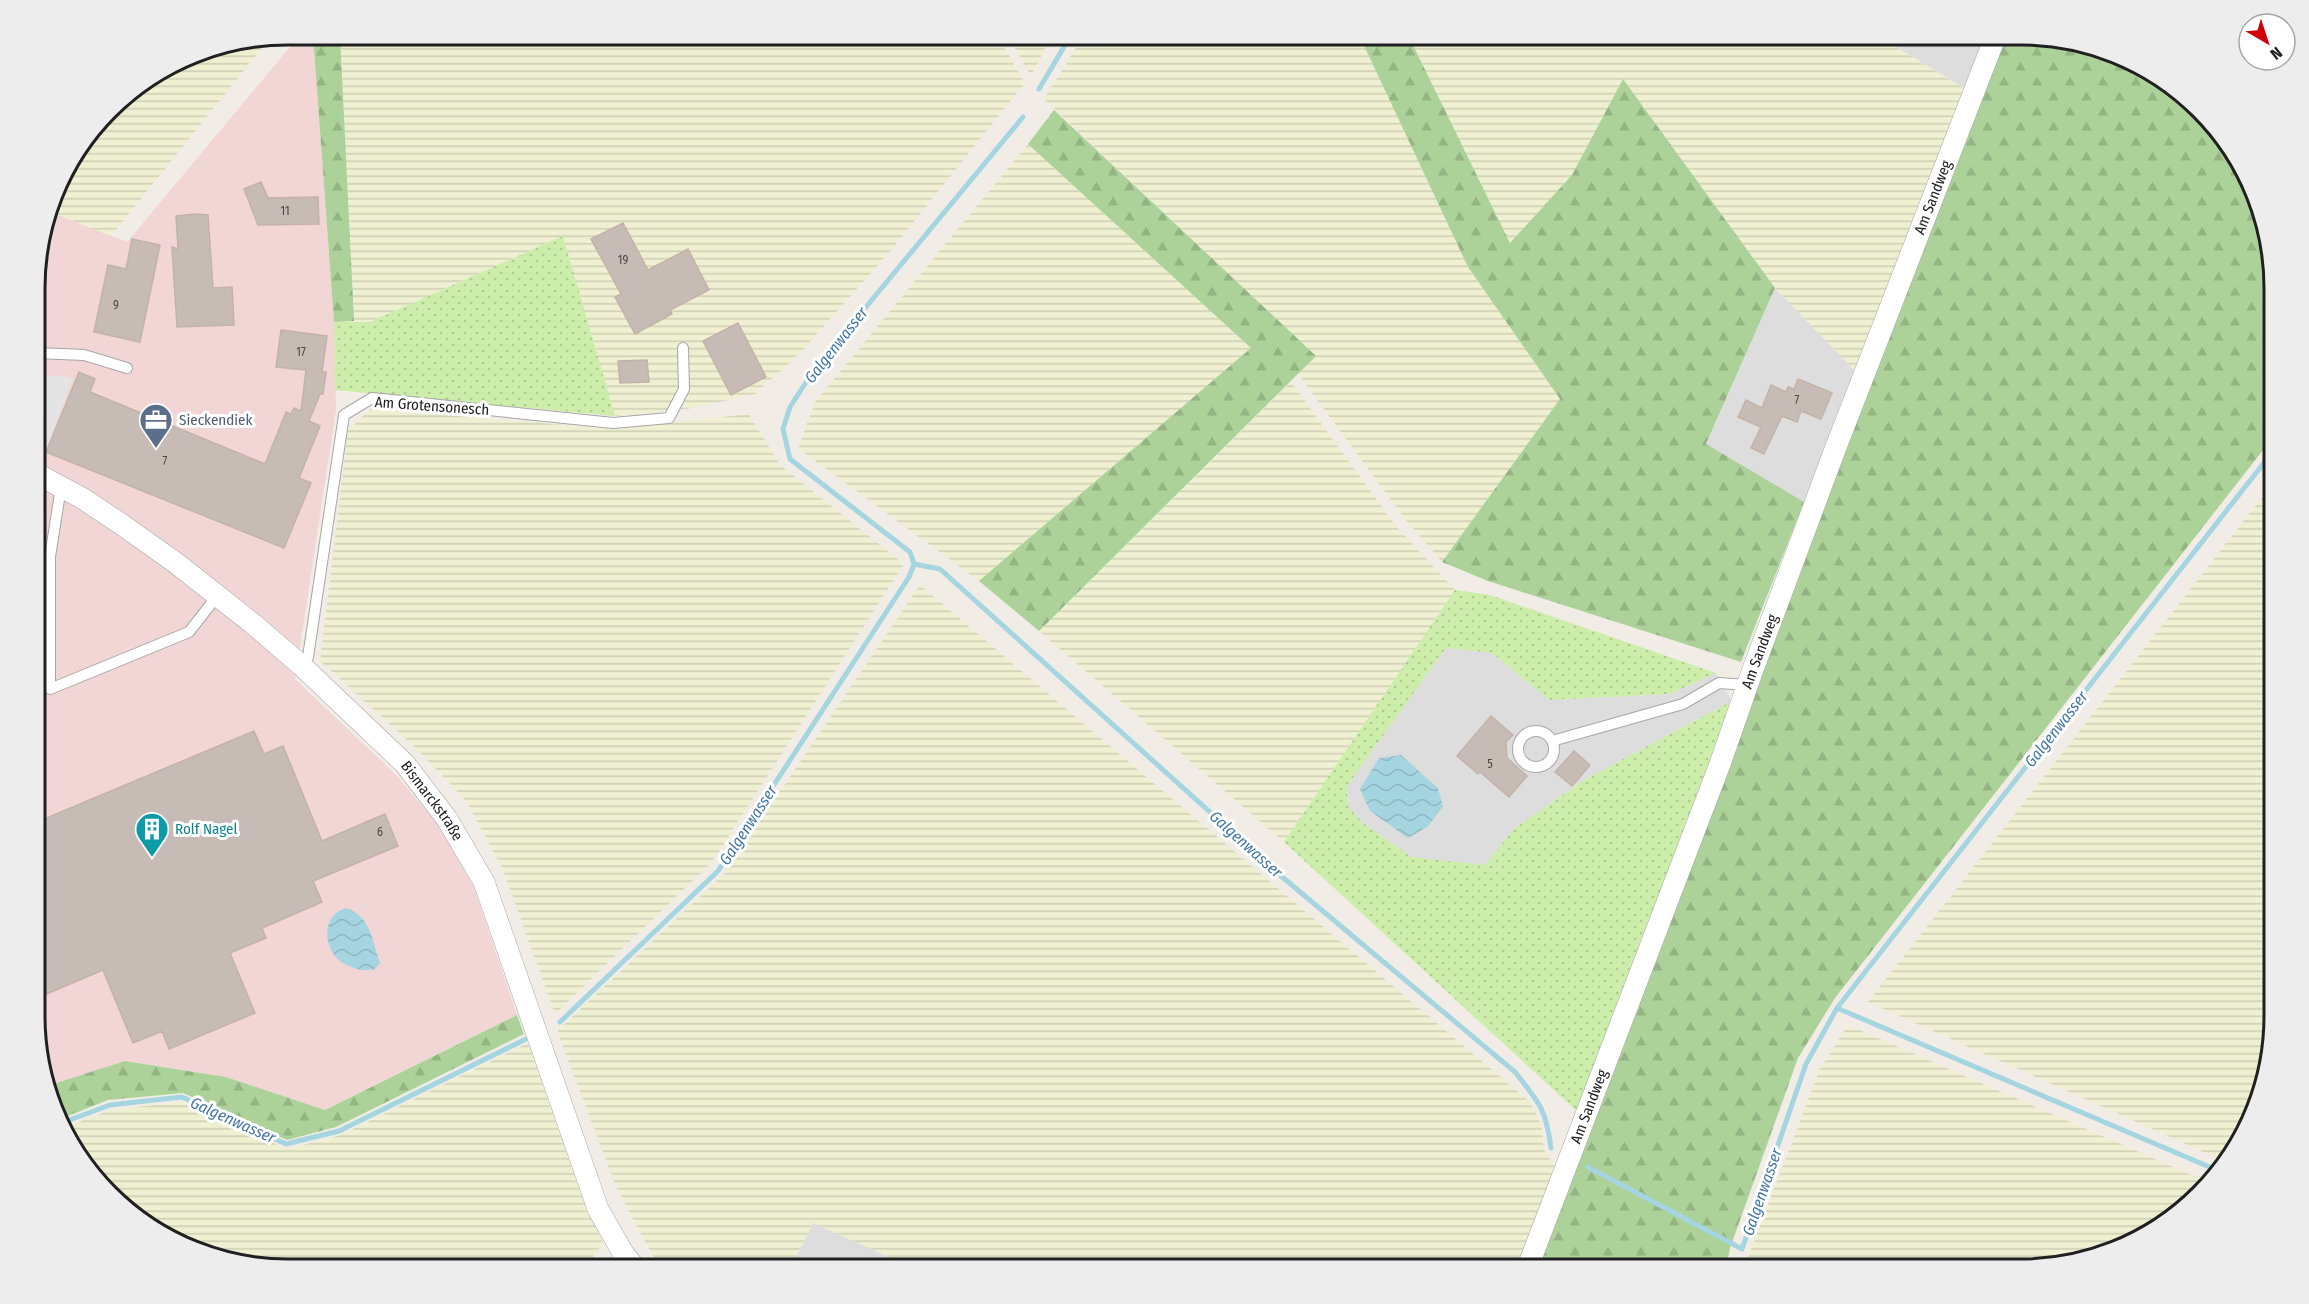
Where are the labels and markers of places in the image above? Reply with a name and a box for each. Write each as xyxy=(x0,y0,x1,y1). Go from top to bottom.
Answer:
office icon: Sieckendiek xyxy=(138,402,174,449)
place label: Sieckendiek xyxy=(179,411,252,429)
building icon: Rolf Nagel xyxy=(134,811,170,858)
place label: Rolf Nagel xyxy=(175,820,237,838)

